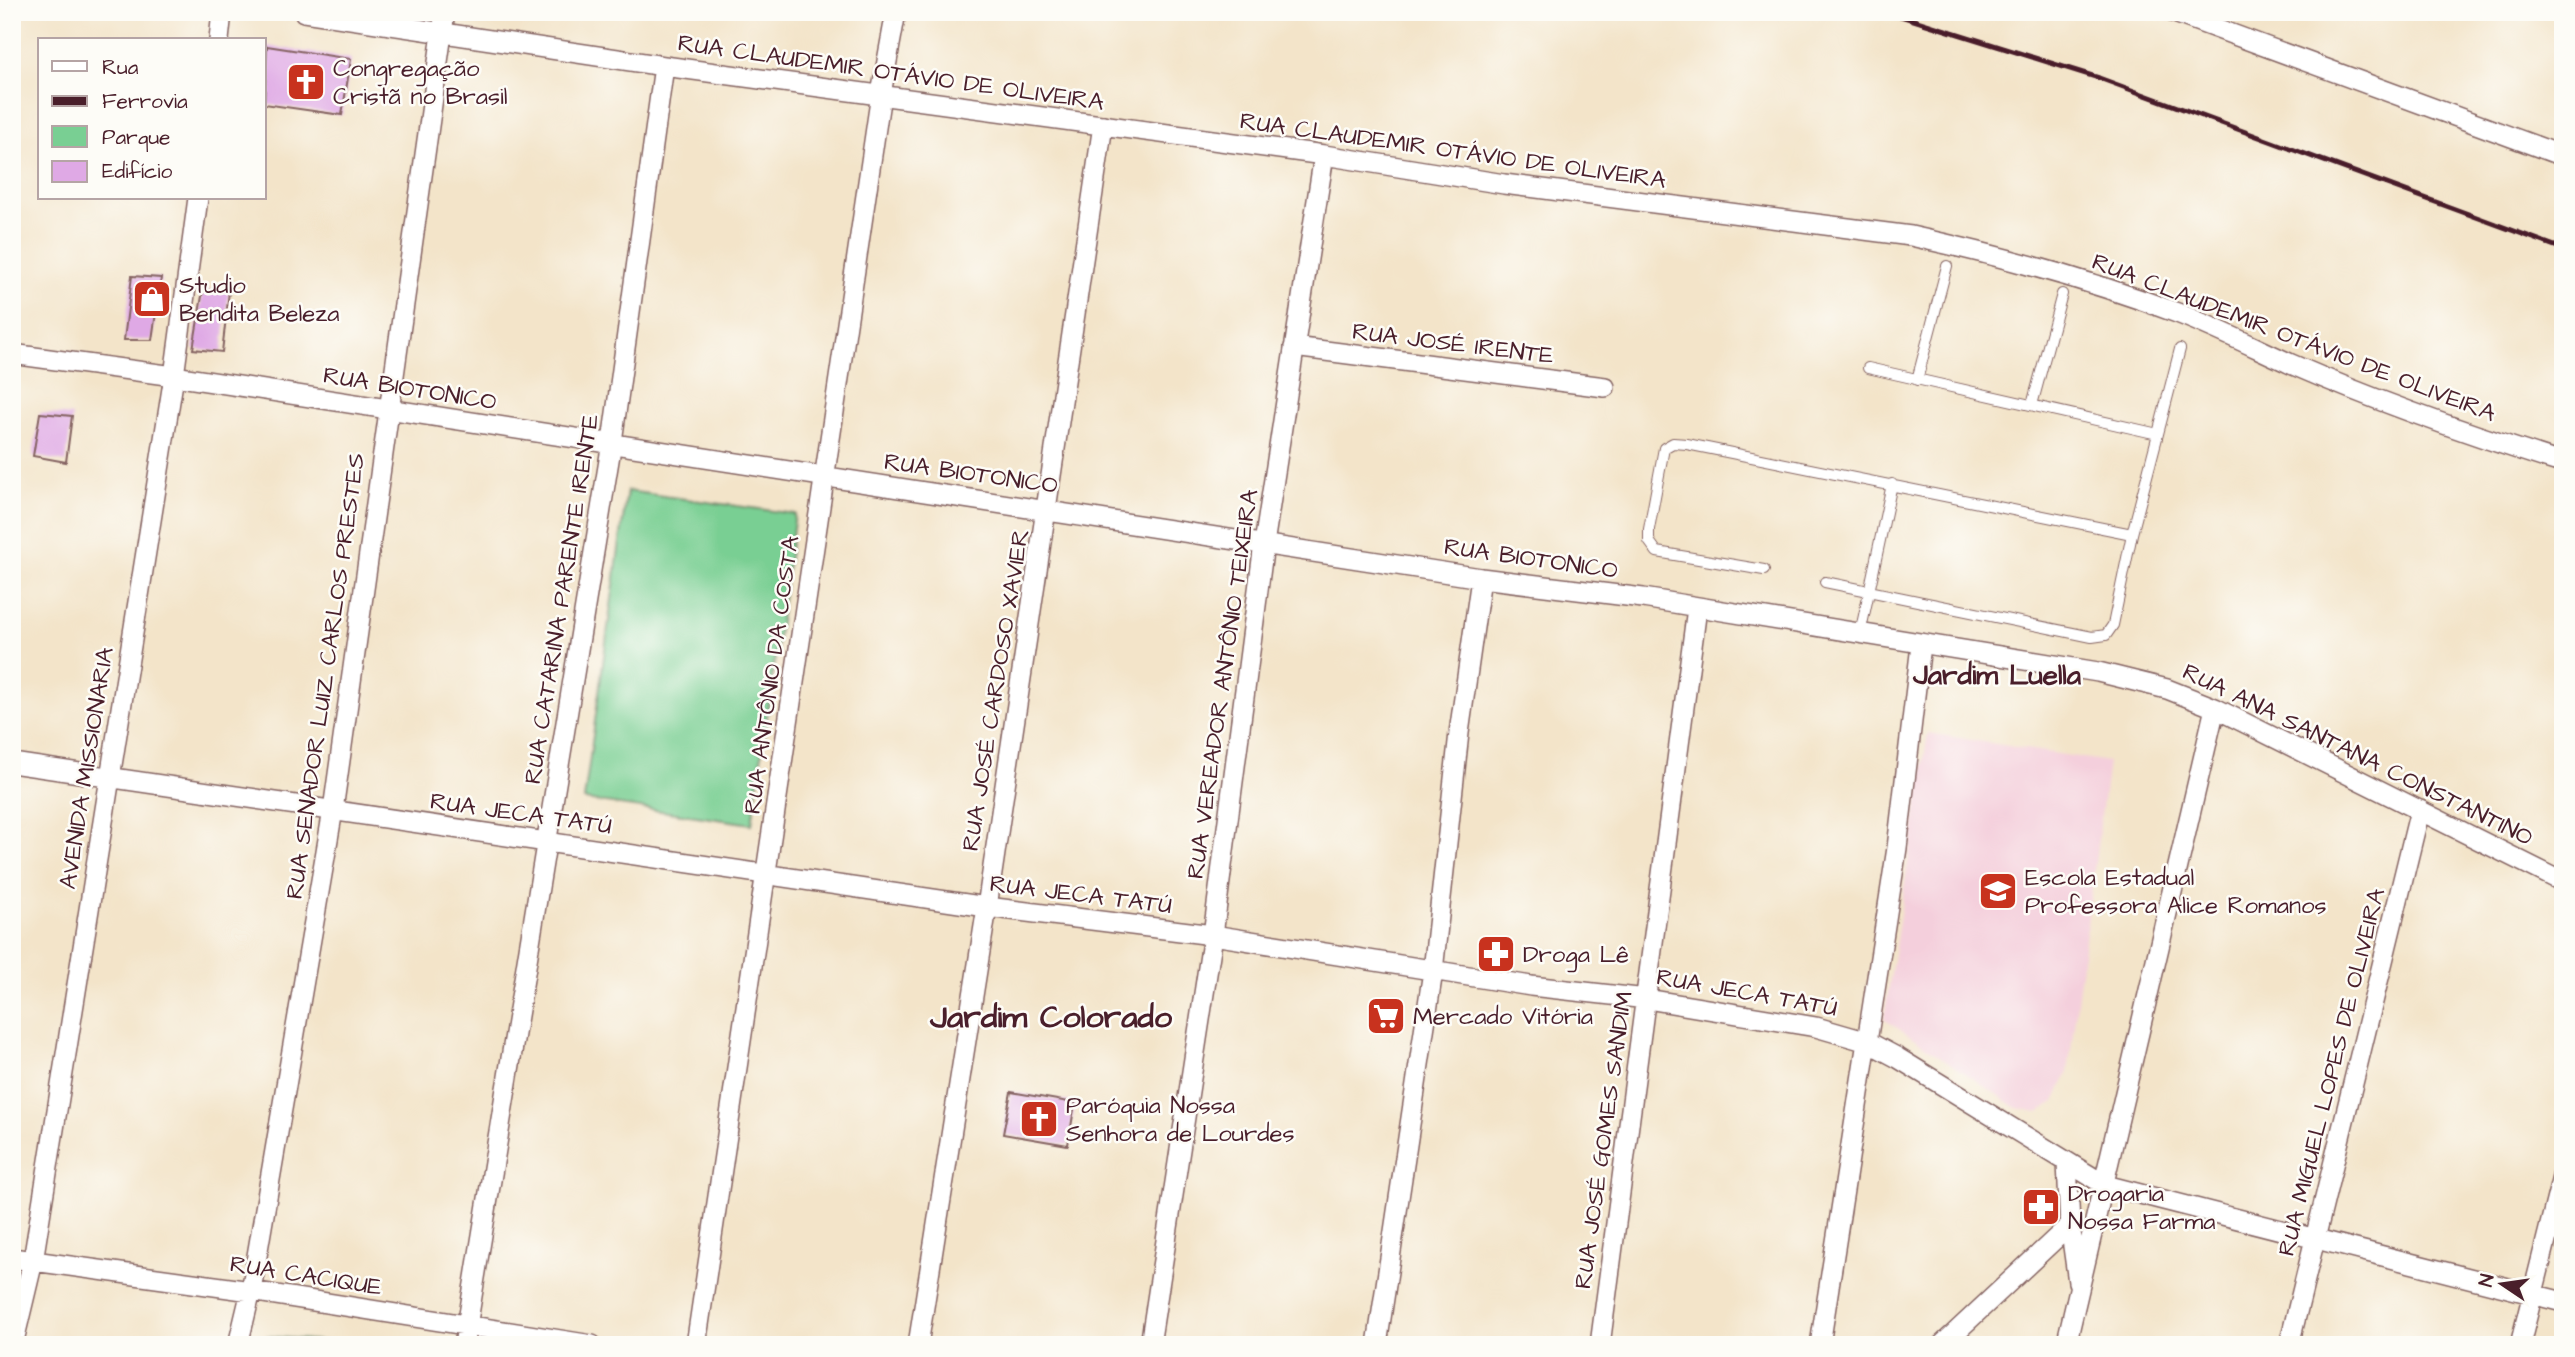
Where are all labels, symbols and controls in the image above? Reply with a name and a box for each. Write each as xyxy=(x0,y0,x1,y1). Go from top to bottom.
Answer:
street label: RUA CLAUDEMIR OTÁVIO DE OLIVEIRA xyxy=(676,26,1106,120)
legend xyxy=(38,38,266,200)
place label: Congregação Cristã no Brasil xyxy=(333,52,508,114)
text: Rua xyxy=(102,53,139,82)
church icon: Congregação Cristã no Brasil xyxy=(285,61,327,103)
text: Ferrovia xyxy=(102,87,188,116)
street label: RUA CLAUDEMIR OTÁVIO DE OLIVEIRA xyxy=(1238,104,1668,198)
text: Parque xyxy=(102,123,170,152)
text: Edifício xyxy=(102,157,172,186)
street label: RUA CLAUDEMIR OTÁVIO DE OLIVEIRA xyxy=(2087,245,2500,431)
place label: Studio Bendita Beleza xyxy=(179,269,339,331)
shop icon: Studio Bendita Beleza xyxy=(131,278,173,320)
street label: RUA JOSÉ IRENTE xyxy=(1350,315,1556,373)
street label: RUA BIOTONICO xyxy=(321,358,499,419)
street label: RUA CATARINA PARENTE IRENTE xyxy=(516,412,608,787)
street label: RUA BIOTONICO xyxy=(882,445,1060,503)
street label: RUA SENADOR LUIZ CARLOS PRESTES xyxy=(278,451,374,901)
street label: RUA VEREADOR ANTÔNIO TEIXEIRA xyxy=(1179,487,1267,881)
street label: RUA JOSÉ CARDOSO XAVIER xyxy=(954,527,1038,854)
street label: RUA BIOTONICO xyxy=(1442,530,1620,588)
street label: RUA ANTÔNIO DA COSTA xyxy=(736,534,808,817)
street label: AVENIDA MISSIONARIA xyxy=(51,645,123,892)
street label: RUA ANA SANTANA CONSTANTINO xyxy=(2177,655,2538,855)
district label: Jardim Luella xyxy=(1912,656,2082,695)
street label: RUA JECA TATÚ xyxy=(428,784,614,844)
place label: Escola Estadual Professora Alice Romanos xyxy=(2025,861,2327,923)
street label: RUA JECA TATÚ xyxy=(988,867,1174,923)
school or university icon: Escola Estadual Professora Alice Romanos xyxy=(1977,870,2019,912)
street label: RUA MIGUEL LOPES DE OLIVEIRA xyxy=(2270,885,2394,1260)
pharmacy icon: Droga Lê xyxy=(1475,933,1517,975)
place label: Droga Lê xyxy=(1523,938,1629,973)
street label: RUA JECA TATÚ xyxy=(1654,960,1840,1026)
street label: RUA JOSÉ GOMES SANDIM xyxy=(1566,989,1642,1291)
district label: Jardim Colorado xyxy=(929,995,1173,1040)
supermarket icon: Mercado Vitória xyxy=(1365,995,1407,1037)
place label: Mercado Vitória xyxy=(1413,1000,1593,1034)
place label: Paróquia Nossa Senhora de Lourdes xyxy=(1066,1089,1295,1151)
church icon: Paróquia Nossa Senhora de Lourdes xyxy=(1018,1098,1060,1140)
place label: Drogaria Nossa Farma xyxy=(2068,1177,2215,1239)
pharmacy icon: Drogaria Nossa Farma xyxy=(2020,1186,2062,1228)
street label: RUA CACIQUE xyxy=(227,1247,384,1305)
north arrow xyxy=(2466,1248,2536,1318)
text: N xyxy=(2472,1272,2501,1289)

